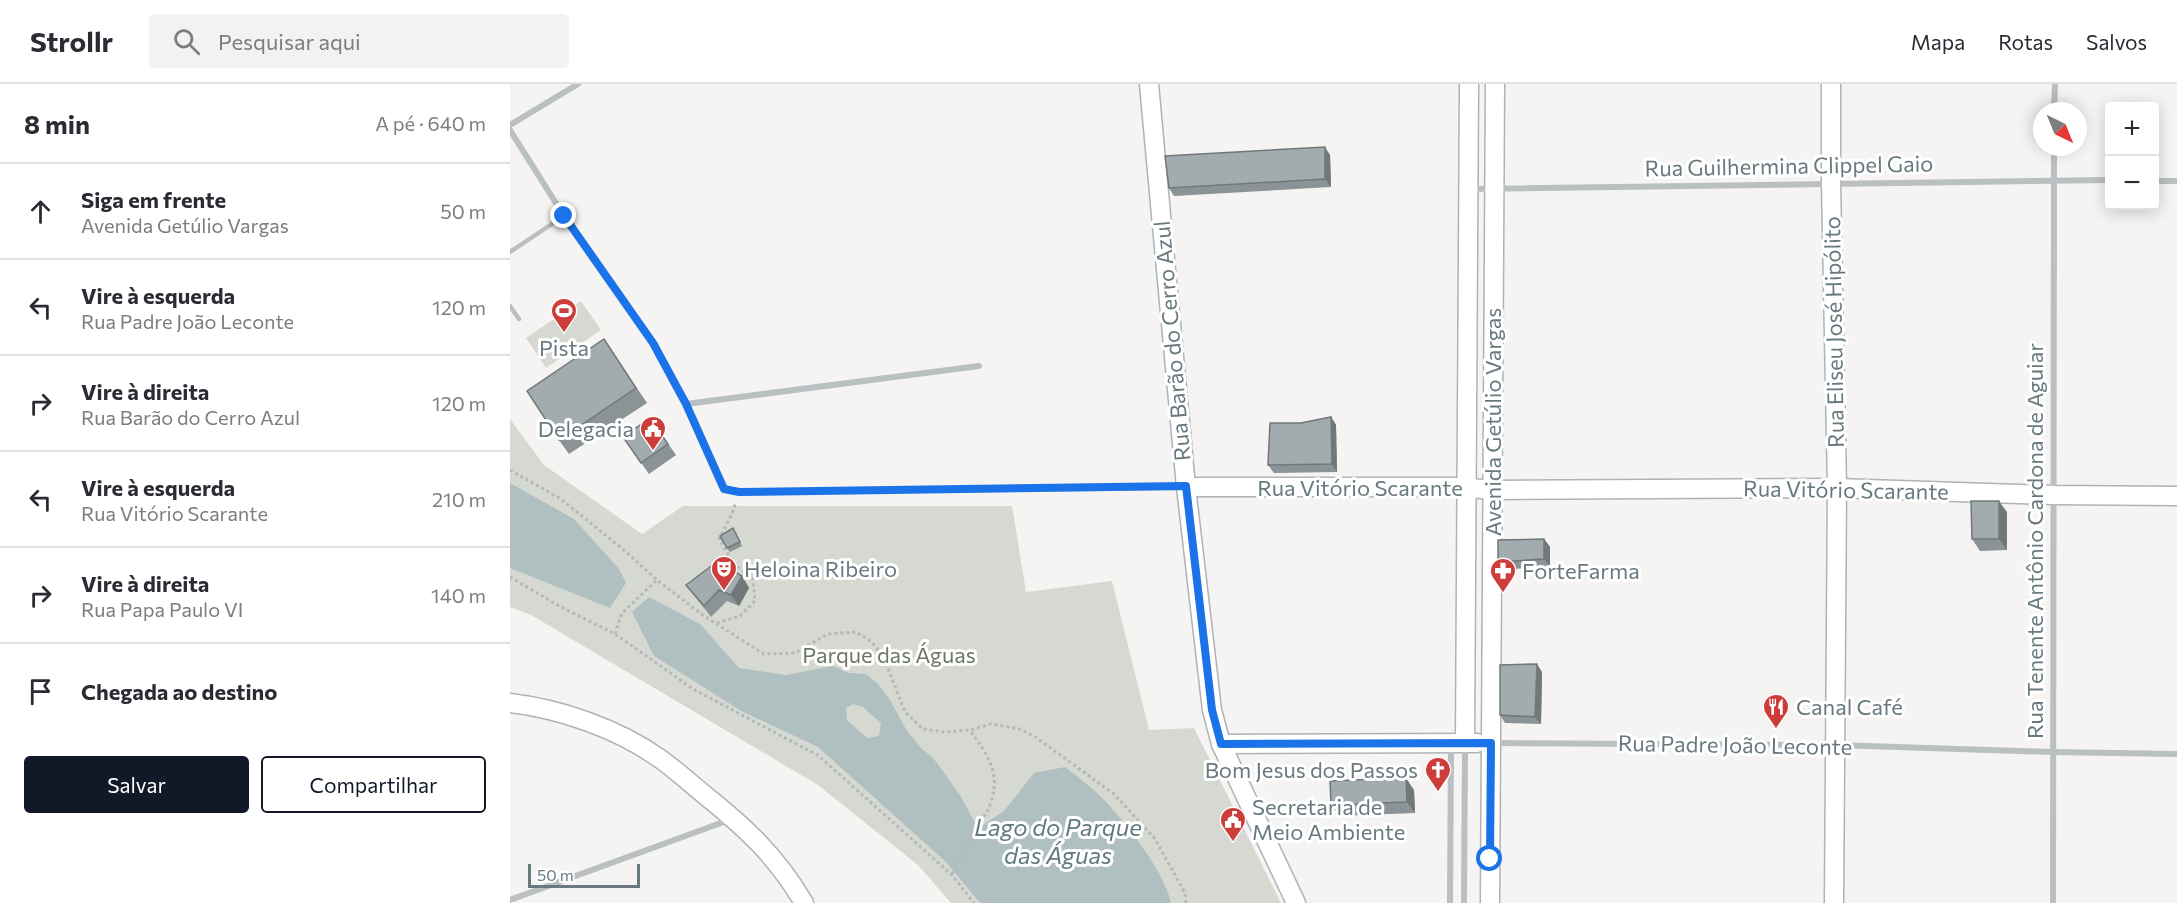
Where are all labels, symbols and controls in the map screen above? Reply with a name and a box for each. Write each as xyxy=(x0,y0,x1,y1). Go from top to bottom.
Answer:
search box xyxy=(149,14,569,68)
text: Strollr xyxy=(30,24,113,58)
icon: search xyxy=(170,25,203,58)
text: Pesquisar aqui xyxy=(218,28,361,55)
text: Mapa xyxy=(1911,29,1965,54)
text: Rotas xyxy=(1998,29,2053,54)
text: Salvos xyxy=(2086,29,2147,54)
north arrow xyxy=(2033,102,2087,156)
map controls xyxy=(2105,102,2159,210)
button: + xyxy=(2105,102,2159,156)
text: 8 min xyxy=(24,108,90,139)
text: A pé · 640 m xyxy=(375,111,486,135)
street label: Rua Guilhermina Clippel Gaio xyxy=(1644,149,1934,182)
button: − xyxy=(2105,156,2159,210)
text: Siga em frente xyxy=(81,186,226,213)
icon: ahead xyxy=(24,195,57,228)
text: 50 m xyxy=(440,199,486,223)
route end xyxy=(550,202,576,228)
text: Avenida Getúlio Vargas xyxy=(81,213,289,237)
street label: Rua Eliseu José Hipólito xyxy=(1818,216,1849,448)
street label: Rua Barão do Cerro Azul xyxy=(1148,220,1195,462)
text: Vire à esquerda xyxy=(81,282,235,309)
icon: left xyxy=(24,291,57,324)
text: 120 m xyxy=(432,295,486,319)
sports icon: Pista xyxy=(549,296,579,334)
street label: Avenida Getúlio Vargas xyxy=(1479,308,1506,536)
text: Rua Padre João Leconte xyxy=(81,309,294,333)
place label: Pista xyxy=(539,334,589,361)
street label: Rua Tenente Antônio Cardona de Aguiar xyxy=(2021,343,2048,739)
text: Vire à direita xyxy=(81,378,209,405)
icon: right xyxy=(24,387,57,420)
text: 120 m xyxy=(432,391,486,415)
text: Rua Barão do Cerro Azul xyxy=(81,405,300,429)
public building icon: Delegacia xyxy=(638,414,668,452)
place label: Delegacia xyxy=(538,415,634,442)
text: Vire à esquerda xyxy=(81,474,235,501)
street label: Rua Vitório Scarante xyxy=(1257,474,1463,501)
street label: Rua Vitório Scarante xyxy=(1743,474,1949,505)
icon: left xyxy=(24,483,57,516)
text: 210 m xyxy=(432,487,486,511)
text: Rua Vitório Scarante xyxy=(81,501,268,525)
theatre icon: Heloina Ribeiro xyxy=(709,554,739,592)
place label: Heloina Ribeiro xyxy=(744,555,897,582)
pharmacy icon: ForteFarma xyxy=(1488,556,1518,594)
place label: ForteFarma xyxy=(1522,557,1640,584)
text: Vire à direita xyxy=(81,570,209,597)
icon: right xyxy=(24,579,57,612)
text: 140 m xyxy=(431,583,486,607)
text: Rua Papa Paulo VI xyxy=(81,597,243,621)
park label: Parque das Águas xyxy=(802,641,976,668)
icon: arrive xyxy=(24,675,57,708)
text: Chegada ao destino xyxy=(81,678,277,705)
restaurant icon: Canal Café xyxy=(1761,692,1791,730)
place label: Canal Café xyxy=(1796,693,1903,720)
street label: Rua Padre João Leconte xyxy=(1618,729,1852,760)
church icon: Bom Jesus dos Passos xyxy=(1423,755,1453,793)
button: Salvar xyxy=(24,756,249,813)
button: Compartilhar xyxy=(261,756,486,813)
place label: Bom Jesus dos Passos xyxy=(1205,756,1418,783)
place label: Secretaria de Meio Ambiente xyxy=(1252,793,1405,845)
public building icon: Secretaria de Meio Ambiente xyxy=(1218,805,1248,843)
water label: Lago do Parque das Águas xyxy=(974,812,1142,869)
route start xyxy=(1476,845,1502,871)
scale bar xyxy=(528,861,640,888)
text: 50 m xyxy=(537,865,574,884)

